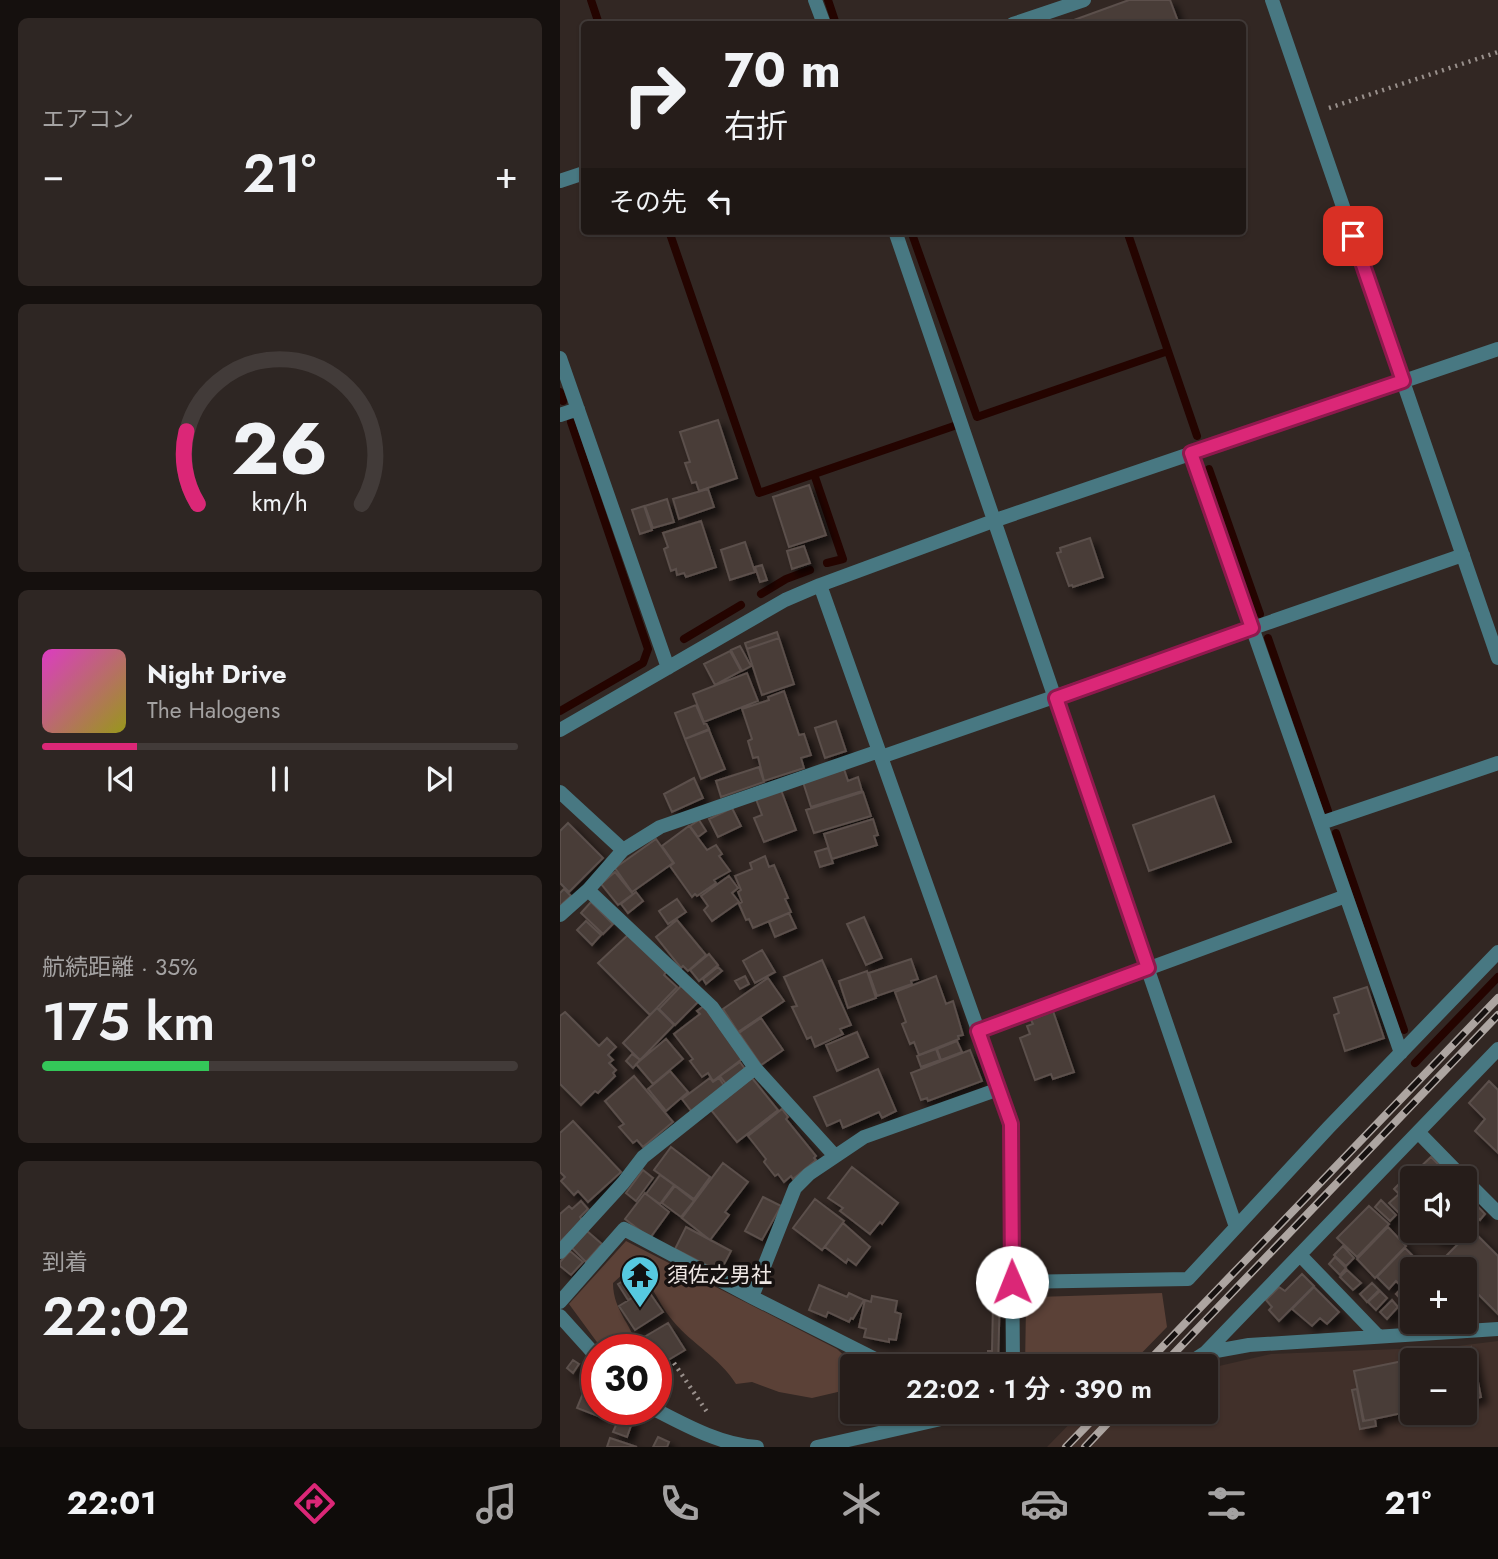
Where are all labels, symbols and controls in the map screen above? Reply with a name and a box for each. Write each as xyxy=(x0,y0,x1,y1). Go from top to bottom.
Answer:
text: 70 m xyxy=(724,35,841,105)
icon: right xyxy=(609,49,700,140)
text: エアコン xyxy=(42,102,134,136)
text: 右折 xyxy=(724,103,788,149)
text: 21° xyxy=(243,136,316,212)
text: − xyxy=(42,147,64,202)
text: + xyxy=(495,147,518,202)
icon: left xyxy=(701,182,739,220)
text: その先 xyxy=(609,183,687,221)
pin xyxy=(1323,206,1383,266)
icon: arrive xyxy=(1334,217,1372,255)
text: 26 xyxy=(232,396,328,501)
text: km/h xyxy=(252,483,308,519)
text: Night Drive xyxy=(147,655,287,693)
text: The Halogens xyxy=(147,693,280,727)
icon: previous xyxy=(102,760,140,798)
icon: pause xyxy=(261,760,299,798)
icon: next xyxy=(420,760,458,798)
text: 航続距離 · 35% xyxy=(42,950,198,984)
text: 175 km xyxy=(42,984,215,1060)
map controls xyxy=(1400,1166,1477,1425)
button: sound xyxy=(1400,1166,1477,1243)
text: 到着 xyxy=(42,1245,88,1279)
position arrow xyxy=(975,1245,1049,1319)
temple icon: 須佐之男社 xyxy=(619,1254,661,1309)
button: + xyxy=(1400,1257,1477,1334)
place label: 須佐之男社 xyxy=(667,1260,772,1290)
text: 22:02 xyxy=(42,1279,190,1355)
speed limit sign: 30 xyxy=(581,1334,672,1425)
button: − xyxy=(1400,1348,1477,1425)
text: 22:02 · 1 分 · 390 m xyxy=(906,1370,1152,1408)
icon: directions xyxy=(290,1479,339,1528)
icon: music xyxy=(472,1479,521,1528)
icon: phone xyxy=(655,1479,704,1528)
icon: climate xyxy=(837,1479,886,1528)
icon: car xyxy=(1020,1479,1069,1528)
icon: filters xyxy=(1202,1479,1251,1528)
text: 22:01 xyxy=(67,1480,156,1526)
text: 21° xyxy=(1384,1480,1431,1526)

